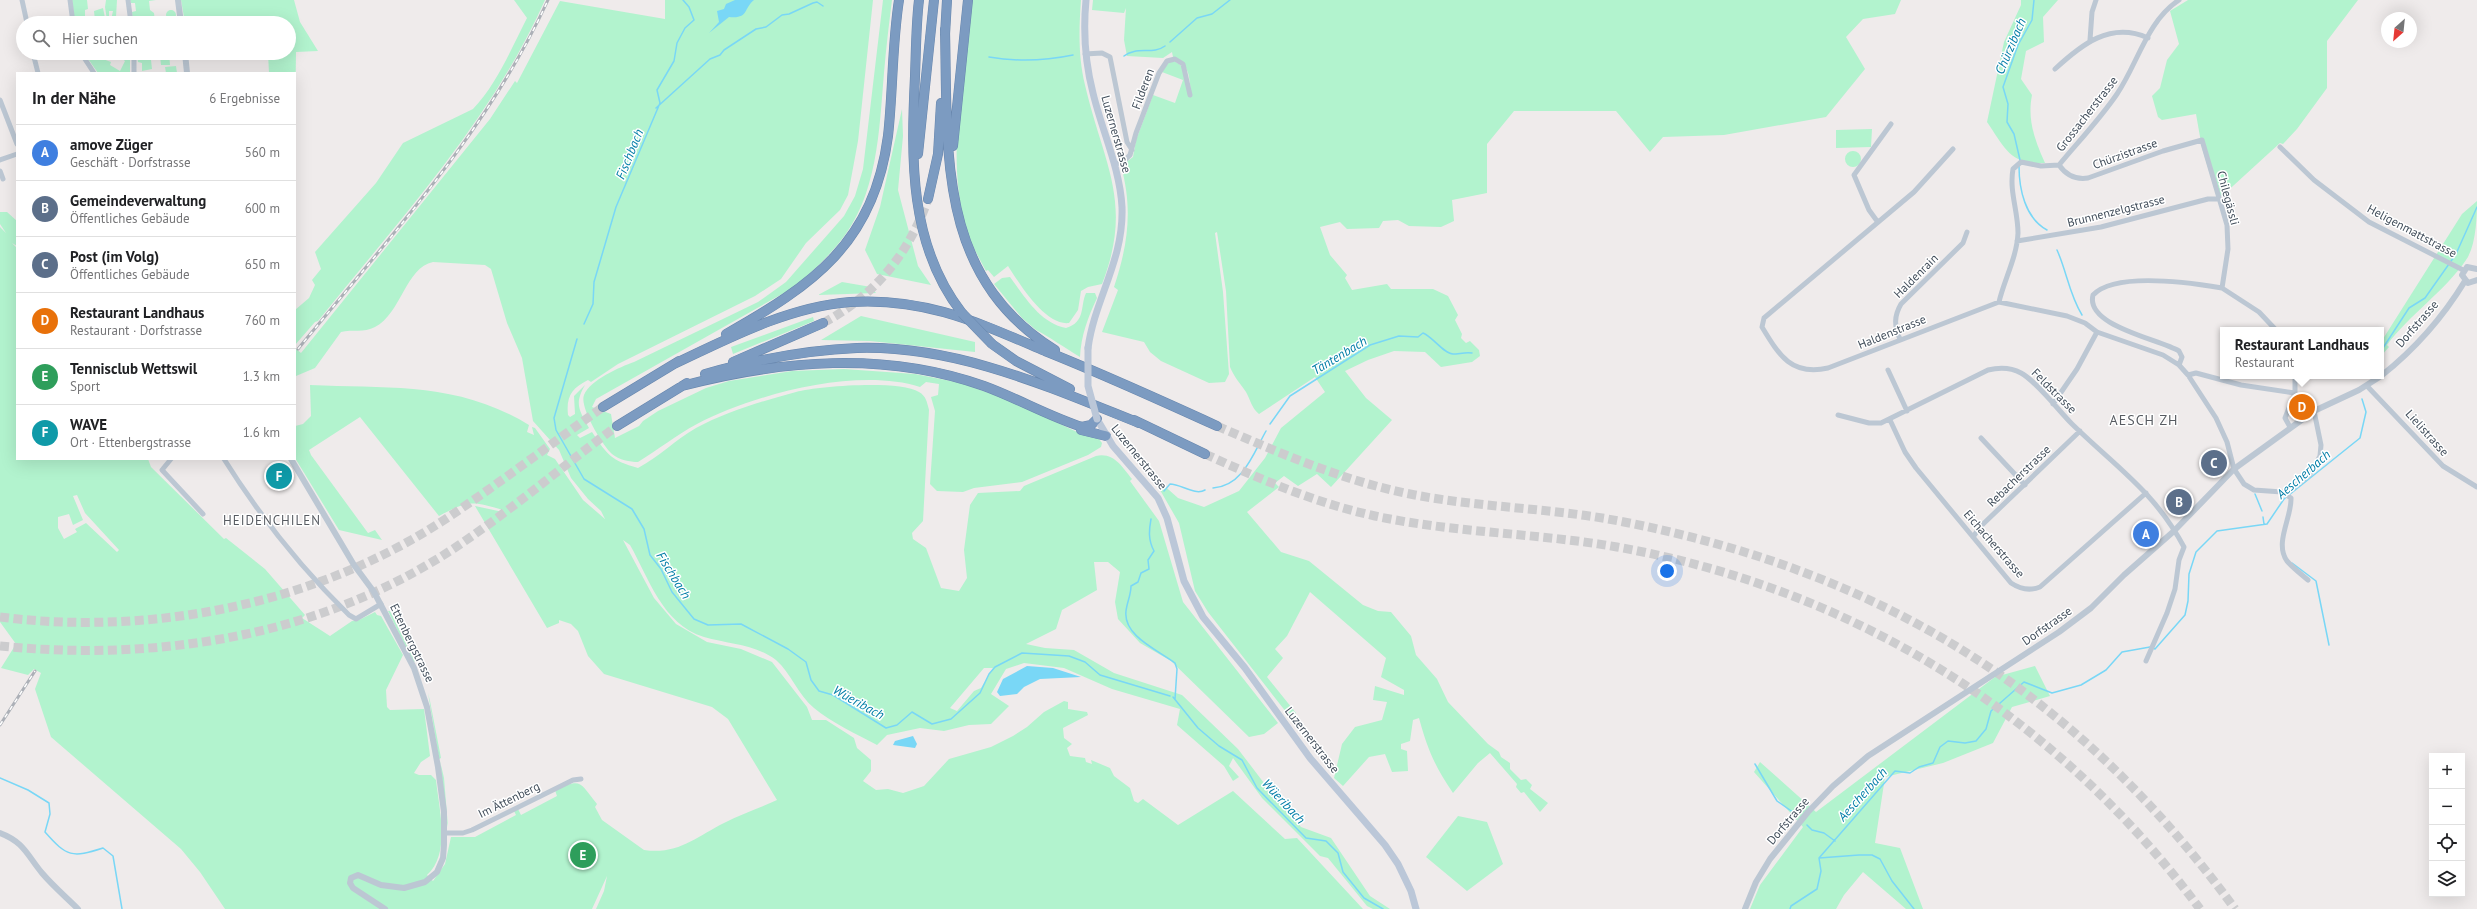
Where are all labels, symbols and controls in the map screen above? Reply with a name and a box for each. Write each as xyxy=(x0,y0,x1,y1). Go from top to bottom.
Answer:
north arrow xyxy=(2381,12,2417,48)
search box xyxy=(16,16,296,60)
water label: Chürzibach xyxy=(1991,16,2030,77)
icon: search xyxy=(30,27,52,49)
text: Hier suchen xyxy=(62,29,138,48)
street label: Filderen xyxy=(1128,66,1157,111)
street label: Grossacherstrasse xyxy=(2053,73,2121,154)
text: In der Nähe xyxy=(32,87,116,109)
text: 6 Ergebnisse xyxy=(209,90,280,107)
street label: Luzernerstrasse xyxy=(1098,93,1135,174)
water label: Fischbach xyxy=(612,126,647,182)
text: amove Züger xyxy=(70,135,153,154)
street label: Chürzistrasse xyxy=(2090,135,2159,172)
text: A xyxy=(41,144,49,161)
text: 560 m xyxy=(245,144,280,161)
text: Geschäft · Dorfstrasse xyxy=(70,154,191,171)
street label: Chilegässli xyxy=(2214,169,2243,227)
text: Gemeindeverwaltung xyxy=(70,191,206,210)
street label: Brunnenzelgstrasse xyxy=(2066,191,2166,230)
text: B xyxy=(41,200,49,217)
text: 600 m xyxy=(245,200,280,217)
street label: Heligenmattstrasse xyxy=(2365,201,2460,260)
text: Öffentliches Gebäude xyxy=(70,210,190,227)
text: Post (im Volg) xyxy=(70,247,159,266)
street label: Haldenrain xyxy=(1890,250,1941,301)
text: C xyxy=(41,256,49,273)
text: 650 m xyxy=(245,256,280,273)
text: Öffentliches Gebäude xyxy=(70,266,190,283)
street label: Dorfstrasse xyxy=(2392,297,2441,350)
text: Restaurant Landhaus xyxy=(70,303,204,322)
street label: Haldenstrasse xyxy=(1856,311,1928,352)
text: D xyxy=(41,312,49,329)
text: 760 m xyxy=(245,312,280,329)
text: Restaurant · Dorfstrasse xyxy=(70,322,202,339)
popup xyxy=(2220,327,2384,379)
water label: Täntenbach xyxy=(1308,332,1370,379)
text: Restaurant Landhaus xyxy=(2235,335,2369,354)
text: Restaurant xyxy=(2235,354,2294,371)
text: Tennisclub Wettswil xyxy=(70,359,197,378)
street label: Feldstrasse xyxy=(2029,365,2080,416)
text: E xyxy=(42,368,48,385)
text: 1.3 km xyxy=(243,368,280,385)
text: Sport xyxy=(70,378,100,395)
pin: D xyxy=(2289,392,2315,422)
street label: Lielistrasse xyxy=(2403,406,2452,459)
district label: AESCH ZH xyxy=(2110,411,2179,429)
text: WAVE xyxy=(70,415,107,434)
street label: Luzernerstrasse xyxy=(1108,421,1170,492)
text: F xyxy=(42,424,48,441)
text: 1.6 km xyxy=(243,424,280,441)
text: Ort · Ettenbergstrasse xyxy=(70,434,191,451)
street label: Rebacherstrasse xyxy=(1984,442,2054,510)
water label: Aescherbach xyxy=(2272,446,2334,503)
pin: C xyxy=(2201,448,2227,478)
pin: F xyxy=(266,461,292,491)
pin: B xyxy=(2166,487,2192,517)
street label: Eichacherstrasse xyxy=(1961,507,2028,581)
district label: HEIDENCHILEN xyxy=(223,512,321,529)
pin: A xyxy=(2133,519,2159,549)
water label: Fischbach xyxy=(652,548,695,602)
your location xyxy=(1657,561,1677,581)
street label: Ettenbergstrasse xyxy=(387,601,438,685)
street label: Dorfstrasse xyxy=(2019,603,2075,648)
water label: Wüeribach xyxy=(830,681,887,723)
street label: Luzernerstrasse xyxy=(1282,704,1343,776)
map controls xyxy=(2429,753,2465,897)
button: + xyxy=(2429,753,2465,789)
water label: Aescherbach xyxy=(1833,764,1891,825)
water label: Wüeribach xyxy=(1258,775,1309,828)
street label: Im Ättenberg xyxy=(476,778,542,821)
button: − xyxy=(2429,789,2465,825)
street label: Dorfstrasse xyxy=(1763,794,1812,848)
button: locate xyxy=(2429,825,2465,861)
pin: E xyxy=(570,840,596,870)
button: layers xyxy=(2429,861,2465,897)

